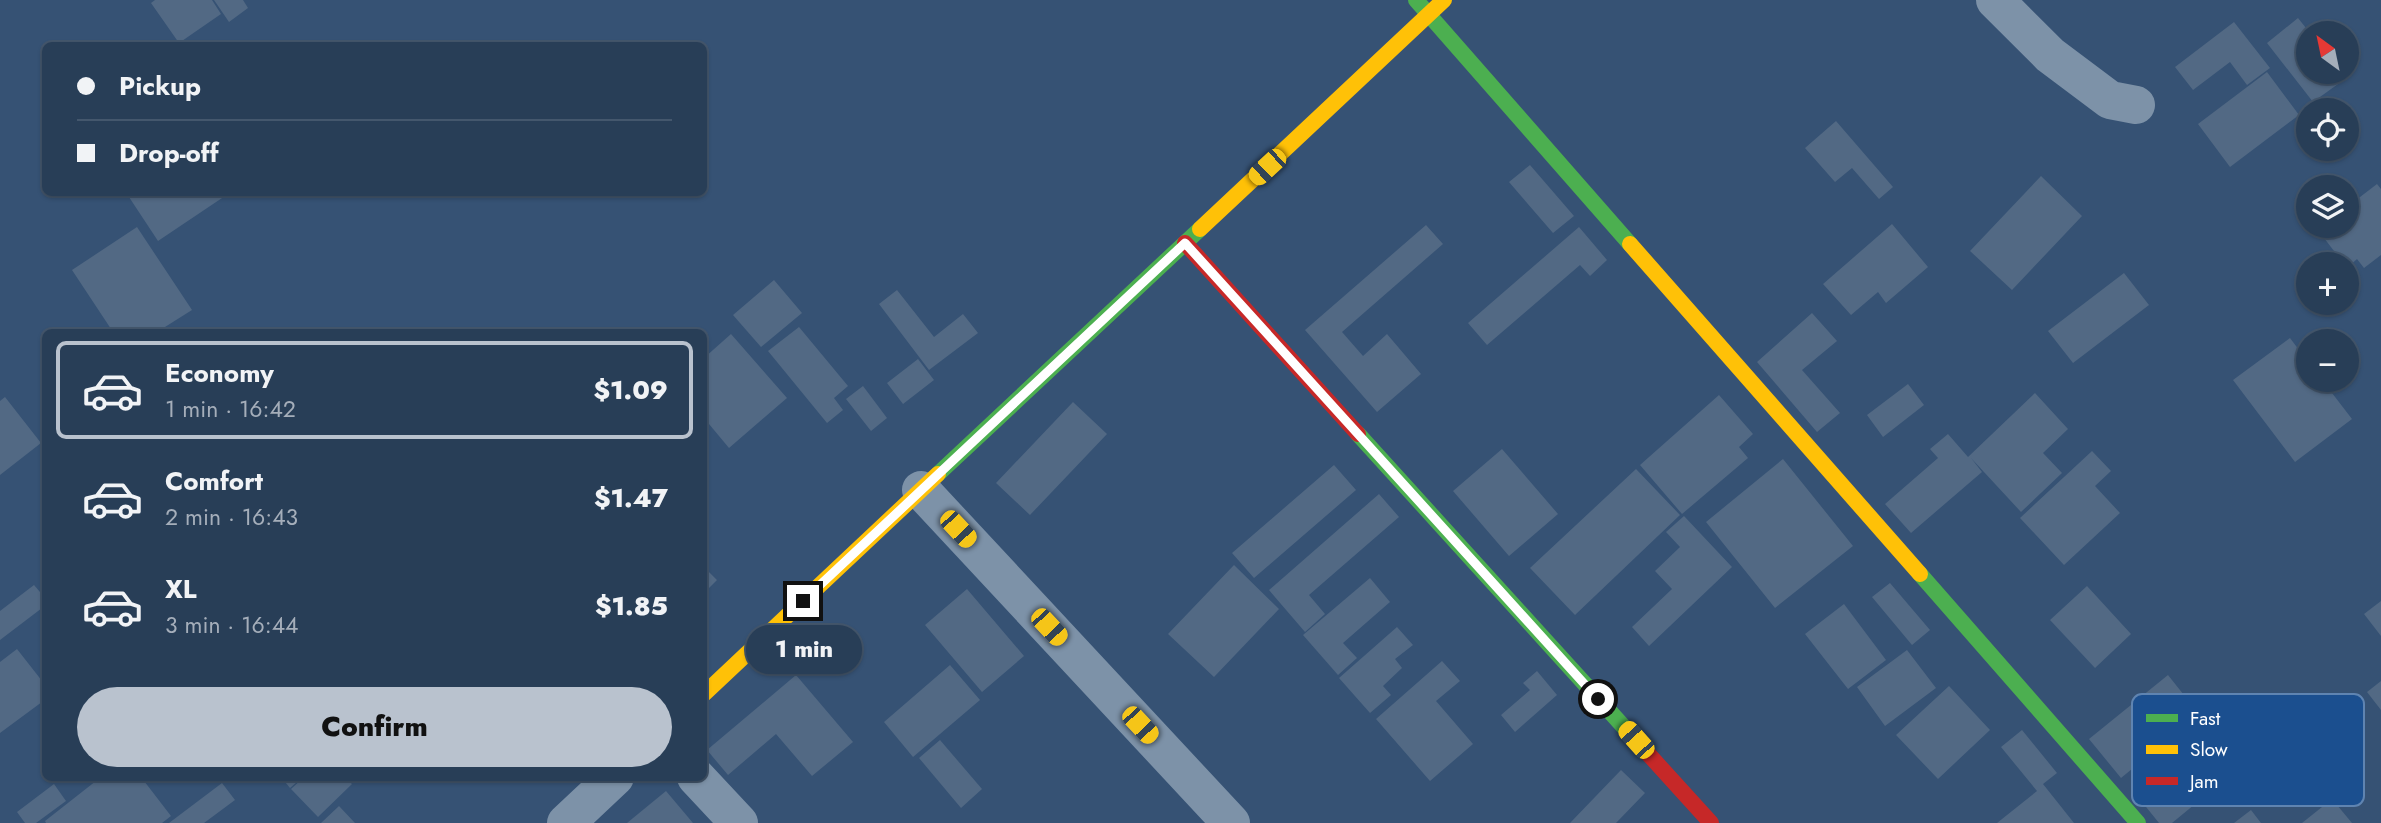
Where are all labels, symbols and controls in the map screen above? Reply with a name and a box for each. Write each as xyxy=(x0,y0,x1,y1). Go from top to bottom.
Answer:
north arrow xyxy=(2296,21,2359,84)
map controls xyxy=(2296,21,2359,392)
text: Pickup xyxy=(119,67,201,105)
button: locate xyxy=(2296,98,2359,161)
text: Drop-off xyxy=(119,134,219,172)
car xyxy=(1245,145,1290,189)
button: layers xyxy=(2296,175,2359,238)
button: + xyxy=(2296,252,2359,315)
button: − xyxy=(2296,329,2359,392)
text: Economy xyxy=(165,354,274,392)
icon: car xyxy=(81,359,144,422)
text: $1.09 xyxy=(593,371,668,409)
text: 1 min · 16:42 xyxy=(165,392,296,426)
text: Comfort xyxy=(165,462,263,500)
icon: car xyxy=(81,467,144,530)
text: $1.47 xyxy=(594,479,668,517)
text: 2 min · 16:43 xyxy=(165,500,298,534)
car xyxy=(936,506,981,552)
text: XL xyxy=(165,570,197,608)
icon: car xyxy=(81,575,144,638)
route end xyxy=(787,585,819,617)
text: $1.85 xyxy=(595,587,668,625)
car xyxy=(1027,604,1072,650)
text: 3 min · 16:44 xyxy=(165,608,298,642)
callout: 1 min xyxy=(745,626,861,674)
text: 1 min xyxy=(775,632,833,666)
route start xyxy=(1582,683,1614,715)
button: Confirm xyxy=(77,687,672,767)
legend xyxy=(2132,694,2364,806)
car xyxy=(1118,702,1163,748)
text: Fast xyxy=(2190,705,2221,732)
car xyxy=(1615,717,1658,763)
text: Slow xyxy=(2190,736,2228,763)
text: Jam xyxy=(2187,768,2219,795)

